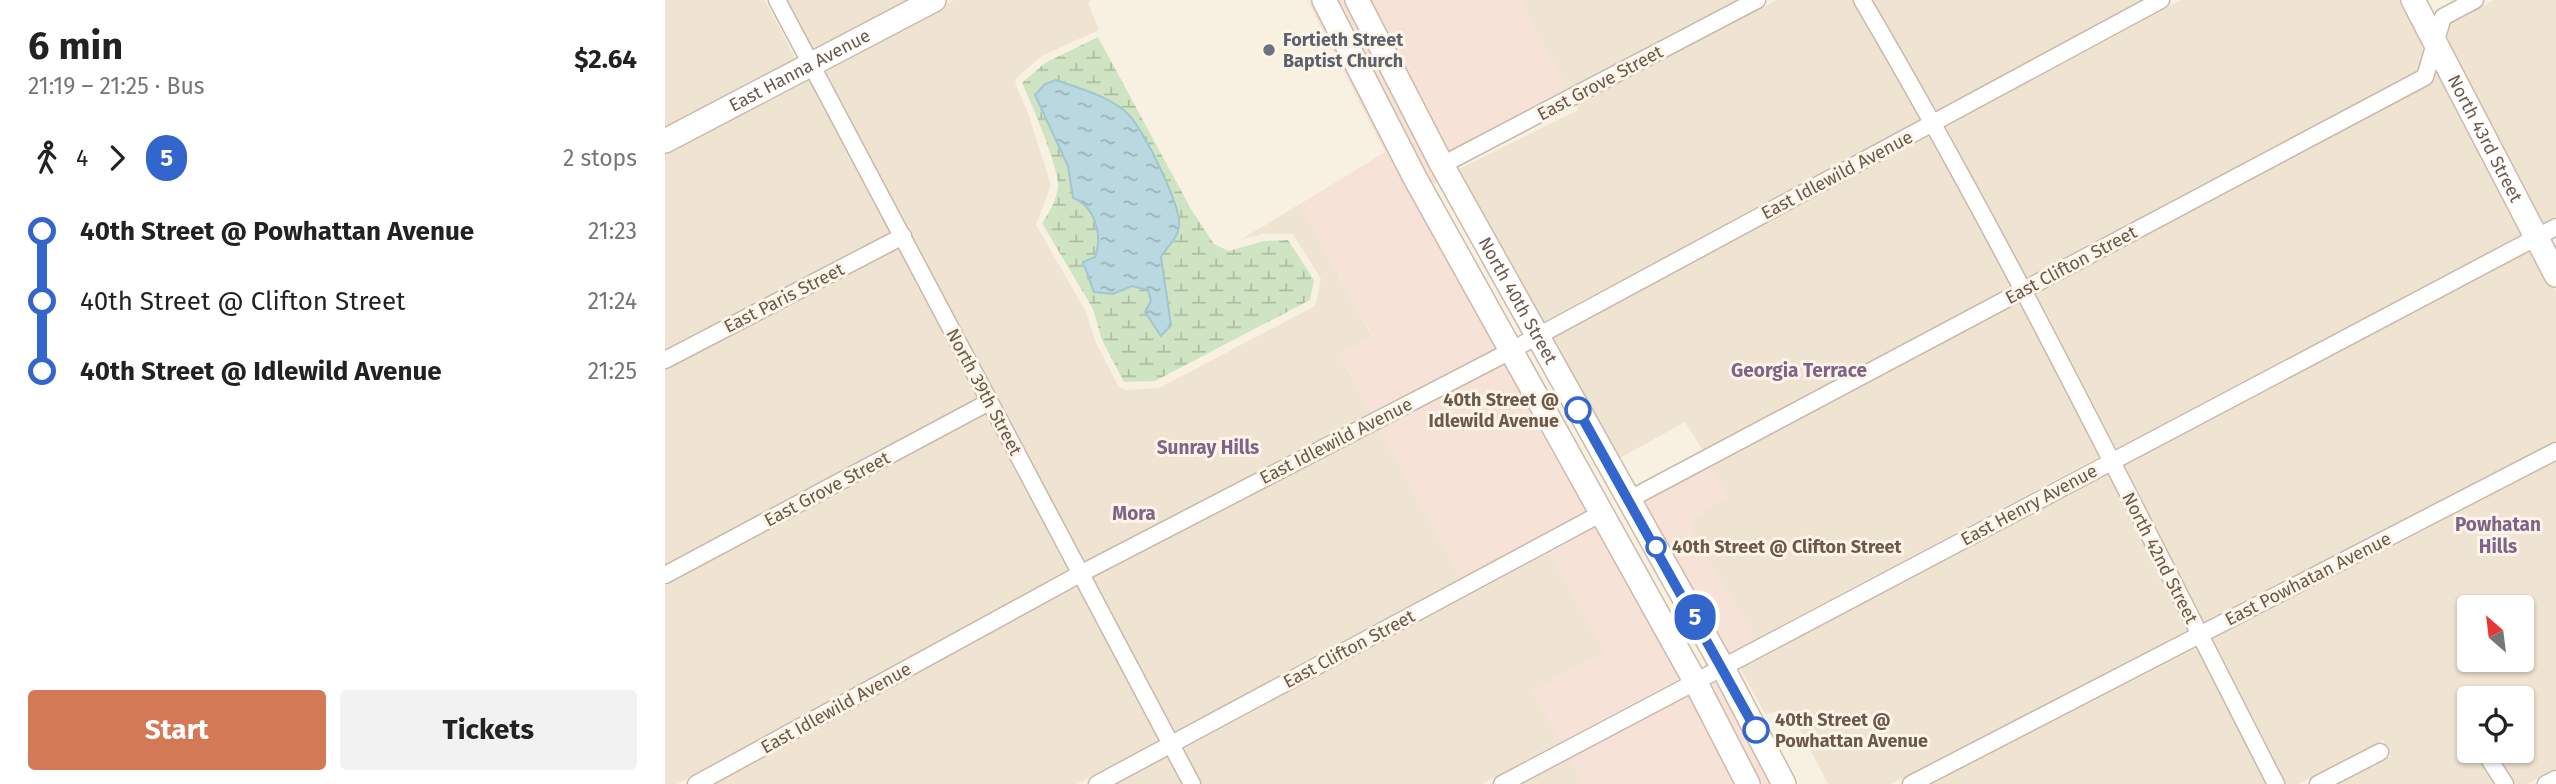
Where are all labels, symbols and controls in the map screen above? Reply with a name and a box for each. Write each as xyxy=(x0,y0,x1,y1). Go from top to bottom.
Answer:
text: 6 min xyxy=(28,23,123,69)
street label: East Hanna Avenue xyxy=(725,24,874,116)
place label: Fortieth Street Baptist Church xyxy=(1283,29,1404,72)
street label: East Grove Street xyxy=(1533,40,1667,125)
marker: Fortieth Street Baptist Church xyxy=(1261,42,1277,58)
text: $2.64 xyxy=(574,44,637,75)
street label: North 43rd Street xyxy=(2443,71,2527,206)
text: 21:19 – 21:25 · Bus xyxy=(28,72,205,100)
street label: East Idlewild Avenue xyxy=(1758,126,1916,224)
icon: walk xyxy=(28,139,66,177)
icon: forward xyxy=(98,139,136,177)
text: 4 xyxy=(76,144,88,172)
text: 5 xyxy=(160,144,173,172)
text: 2 stops xyxy=(563,144,637,172)
text: 40th Street @ Powhattan Avenue xyxy=(80,216,474,247)
text: 21:23 xyxy=(588,217,637,245)
street label: East Clifton Street xyxy=(2001,221,2141,309)
street label: North 40th Street xyxy=(1474,233,1562,368)
street label: East Paris Street xyxy=(720,258,848,338)
text: 40th Street @ Clifton Street xyxy=(80,286,406,317)
text: 21:24 xyxy=(588,287,637,315)
street label: North 39th Street xyxy=(941,325,1027,460)
text: 40th Street @ Idlewild Avenue xyxy=(80,356,442,387)
text: 21:25 xyxy=(588,357,637,385)
district label: Georgia Terrace xyxy=(1731,359,1867,382)
place label: 40th Street @ Idlewild Avenue xyxy=(1429,389,1559,432)
street label: East Idlewild Avenue xyxy=(1256,393,1416,489)
marker: 40th Street @ Idlewild Avenue xyxy=(1565,397,1591,423)
district label: Sunray Hills xyxy=(1157,436,1259,459)
street label: East Grove Street xyxy=(760,446,894,531)
street label: East Henry Avenue xyxy=(1957,460,2101,550)
street label: North 42nd Street xyxy=(2117,489,2203,628)
district label: Mora xyxy=(1112,502,1156,525)
district label: Powhatan Hills xyxy=(2455,513,2541,558)
street label: East Powhatan Avenue xyxy=(2221,528,2395,630)
place label: 40th Street @ Clifton Street xyxy=(1672,536,1903,558)
marker: 40th Street @ Clifton Street xyxy=(1646,537,1666,557)
line badge: 5 xyxy=(1672,594,1718,640)
north arrow xyxy=(2457,595,2534,672)
map controls xyxy=(2457,595,2534,763)
text: 5 xyxy=(1689,603,1701,631)
street label: East Clifton Street xyxy=(1279,605,1419,693)
street label: East Idlewild Avenue xyxy=(757,658,915,758)
button: locate xyxy=(2457,686,2534,763)
button: Start xyxy=(28,690,326,770)
button: Tickets xyxy=(340,690,637,770)
place label: 40th Street @ Powhattan Avenue xyxy=(1775,709,1928,752)
marker: 40th Street @ Powhattan Avenue xyxy=(1743,717,1769,743)

